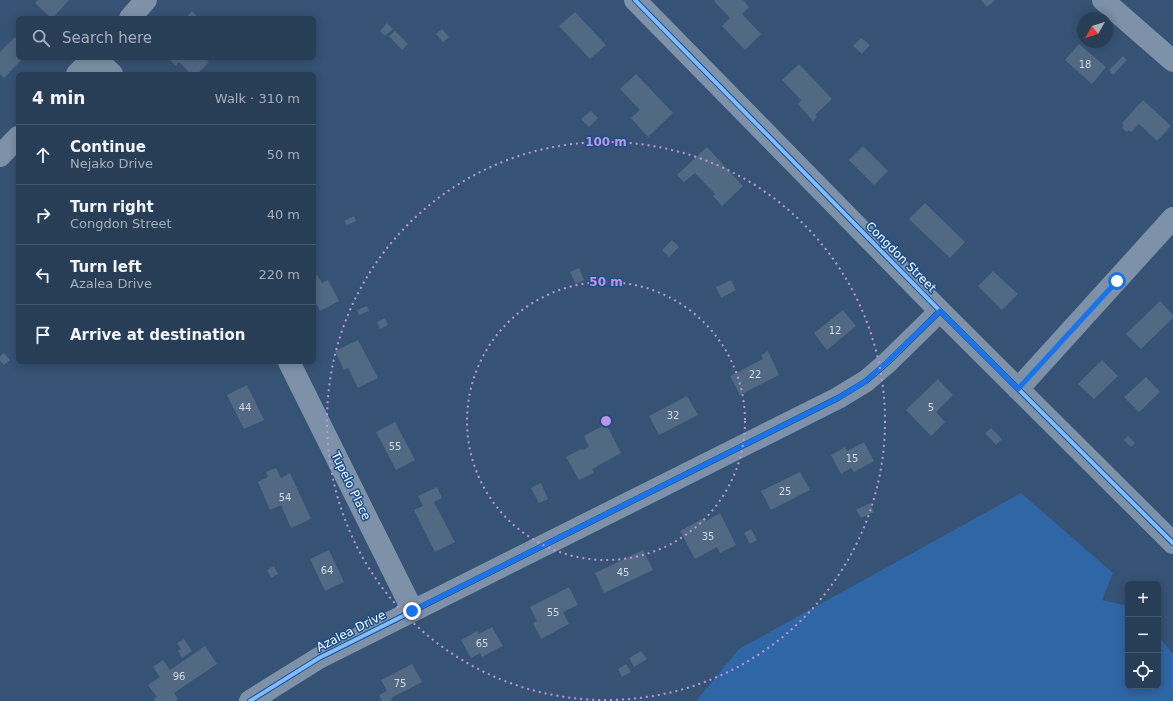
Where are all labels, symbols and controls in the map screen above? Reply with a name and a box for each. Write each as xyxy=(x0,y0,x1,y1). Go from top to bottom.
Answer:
north arrow xyxy=(1077,12,1113,48)
search box xyxy=(16,16,316,60)
icon: search xyxy=(30,27,52,49)
text: Search here xyxy=(62,29,152,47)
house number: 18 xyxy=(1079,59,1091,70)
text: 4 min xyxy=(32,88,85,108)
text: Walk · 310 m xyxy=(215,91,300,106)
text: 100 m xyxy=(585,135,627,149)
text: Continue xyxy=(70,138,146,156)
icon: ahead xyxy=(32,144,54,166)
text: 50 m xyxy=(267,147,300,162)
text: Nejako Drive xyxy=(70,156,153,171)
text: Turn right xyxy=(70,198,154,216)
icon: right xyxy=(32,204,54,226)
text: 40 m xyxy=(267,207,300,222)
text: Congdon Street xyxy=(70,216,172,231)
street label: Congdon Street xyxy=(863,219,939,295)
text: Turn left xyxy=(70,258,142,276)
icon: left xyxy=(32,264,54,286)
text: 220 m xyxy=(258,267,300,282)
route start xyxy=(1108,272,1126,290)
text: 50 m xyxy=(589,275,623,289)
text: Azalea Drive xyxy=(70,276,152,291)
icon: arrive xyxy=(32,324,54,346)
house number: 12 xyxy=(829,325,841,336)
text: Arrive at destination xyxy=(70,326,245,344)
house number: 22 xyxy=(749,369,761,380)
house number: 44 xyxy=(239,402,251,413)
house number: 5 xyxy=(928,402,934,413)
house number: 32 xyxy=(667,410,679,421)
centre of rings xyxy=(599,414,613,428)
house number: 55 xyxy=(389,441,401,452)
street label: Tupelo Place xyxy=(328,449,374,523)
house number: 15 xyxy=(846,453,858,464)
house number: 25 xyxy=(779,486,791,497)
house number: 54 xyxy=(279,492,291,503)
house number: 35 xyxy=(702,531,714,542)
house number: 64 xyxy=(321,565,333,576)
house number: 45 xyxy=(617,567,629,578)
map controls xyxy=(1125,581,1161,689)
button: + xyxy=(1125,581,1161,617)
route end xyxy=(403,602,421,620)
house number: 55 xyxy=(547,607,559,618)
street label: Azalea Drive xyxy=(314,608,388,654)
button: − xyxy=(1125,617,1161,653)
house number: 65 xyxy=(476,638,488,649)
button: locate xyxy=(1125,653,1161,689)
house number: 96 xyxy=(173,671,185,682)
house number: 75 xyxy=(394,678,406,689)

